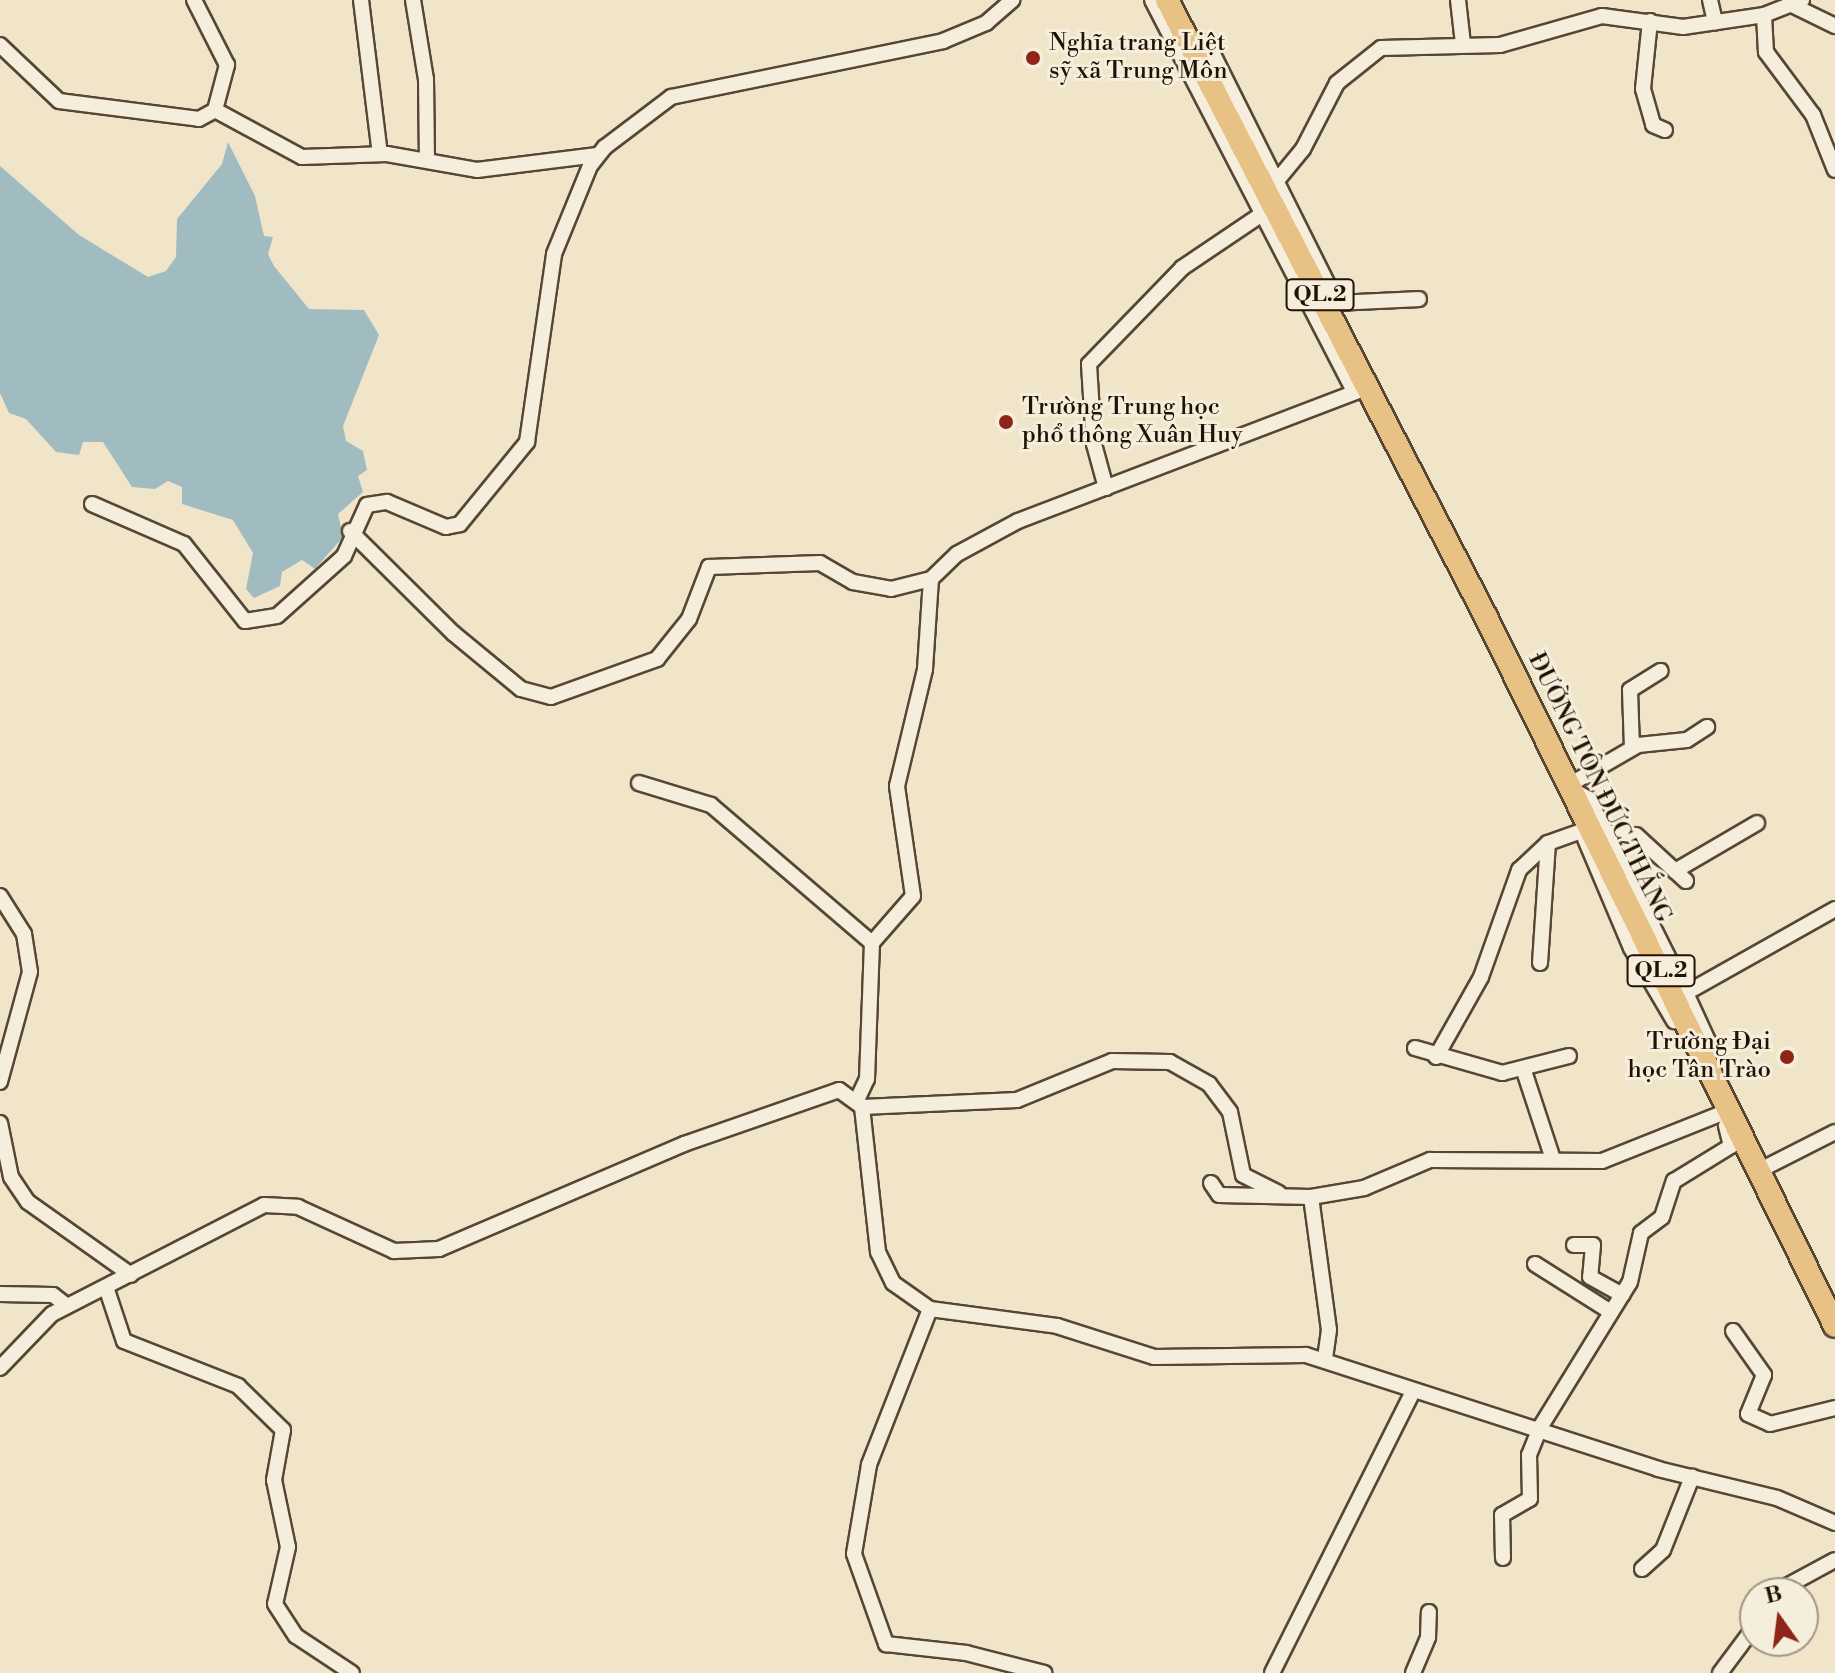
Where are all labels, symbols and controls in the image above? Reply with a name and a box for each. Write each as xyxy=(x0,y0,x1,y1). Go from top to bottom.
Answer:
place label: Nghĩa trang Liệt sỹ xã Trung Môn xyxy=(1049,30,1228,86)
marker: Nghĩa trang Liệt sỹ xã Trung Môn xyxy=(1024,49,1042,67)
road number: QL.2 xyxy=(1284,277,1356,313)
place label: Trường Trung học phổ thông Xuân Huy xyxy=(1022,394,1243,450)
marker: Trường Trung học phổ thông Xuân Huy xyxy=(997,413,1015,431)
street label: ĐƯỜNG TÔN ĐỨC THẮNG xyxy=(1521,648,1677,928)
road number: QL.2 xyxy=(1625,953,1697,989)
place label: Trường Đại học Tân Trào xyxy=(1628,1029,1771,1085)
marker: Trường Đại học Tân Trào xyxy=(1778,1048,1796,1066)
north arrow xyxy=(1739,1577,1819,1657)
text: B xyxy=(1762,1580,1785,1610)

